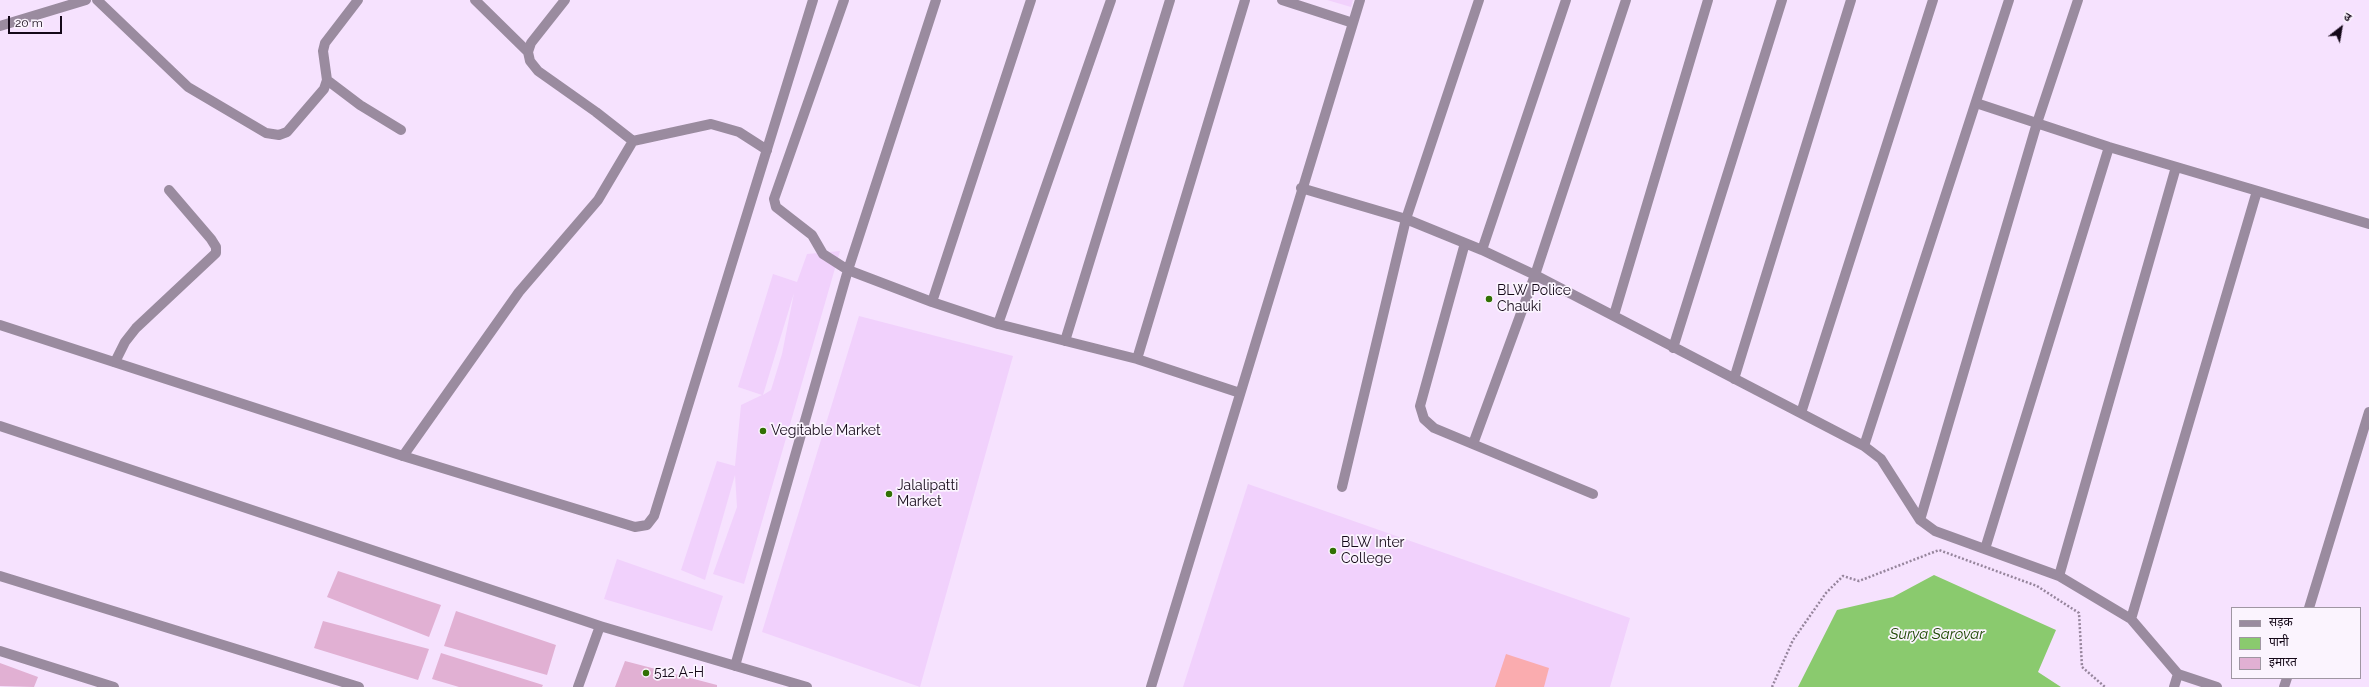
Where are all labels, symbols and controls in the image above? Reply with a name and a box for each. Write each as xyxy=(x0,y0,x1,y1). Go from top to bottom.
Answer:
scale bar xyxy=(10,8,64,34)
north arrow xyxy=(2321,8,2361,48)
text: उ xyxy=(2341,10,2354,25)
text: 20 m xyxy=(15,16,43,30)
place label: BLW Police Chauki xyxy=(1497,283,1571,316)
marker: BLW Police Chauki xyxy=(1484,294,1494,304)
place label: Vegitable Market xyxy=(771,423,881,439)
marker: Vegitable Market xyxy=(758,426,768,436)
place label: Jalalipatti Market xyxy=(897,478,958,510)
marker: Jalalipatti Market xyxy=(884,489,894,499)
place label: BLW Inter College xyxy=(1341,535,1405,568)
marker: BLW Inter College xyxy=(1328,546,1338,556)
legend xyxy=(2231,607,2361,679)
text: सड़क xyxy=(2269,615,2293,629)
water label: Surya Sarovar xyxy=(1890,625,1984,643)
text: पानी xyxy=(2269,635,2289,649)
text: इमारत xyxy=(2269,655,2297,669)
place label: 512 A-H xyxy=(654,665,704,681)
marker: 512 A-H xyxy=(641,668,651,678)

